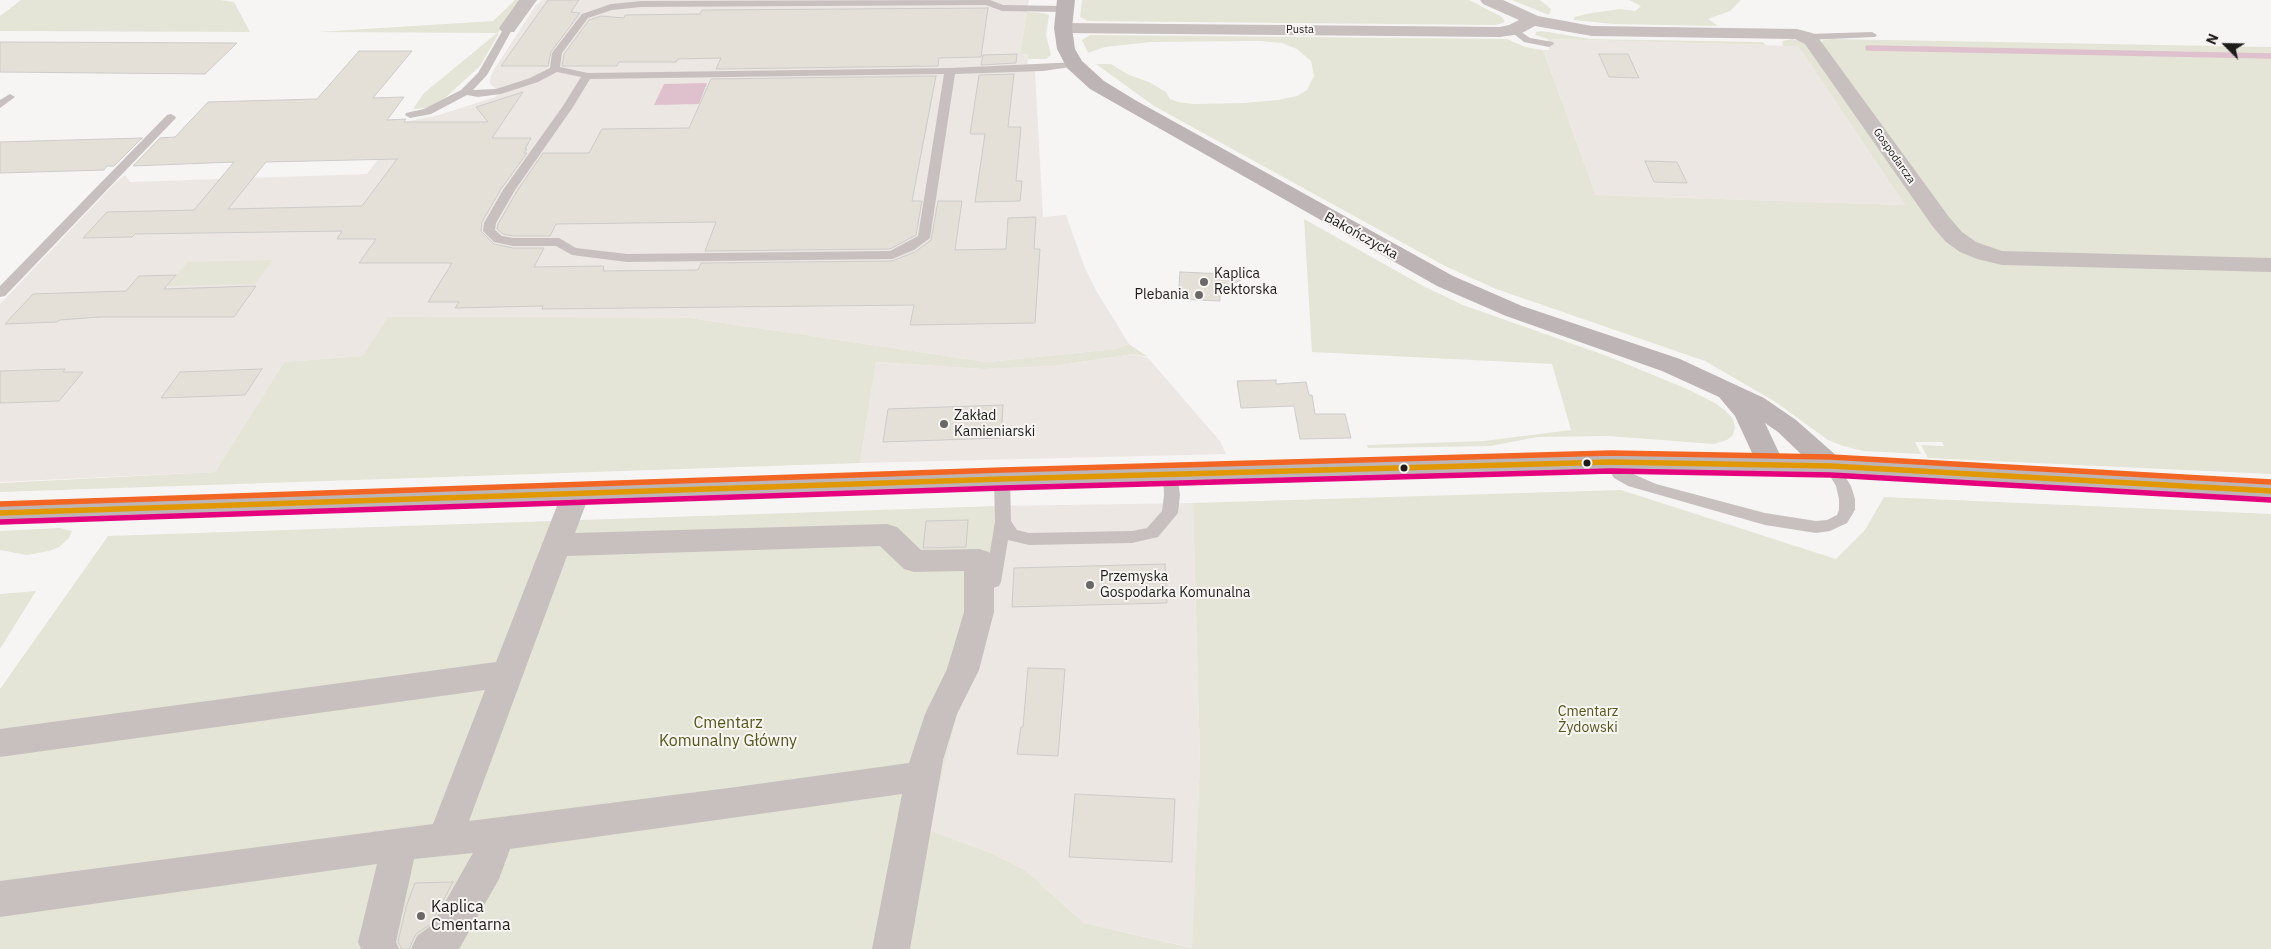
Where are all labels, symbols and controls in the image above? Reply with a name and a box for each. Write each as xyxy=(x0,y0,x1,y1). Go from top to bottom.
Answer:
north arrow xyxy=(2201,20,2251,70)
street label: Pusta xyxy=(1286,23,1314,37)
text: N xyxy=(2202,31,2222,47)
street label: Gospodarcza xyxy=(1870,126,1918,186)
street label: Bakończycka xyxy=(1321,209,1401,263)
place label: Kaplica Rektorska xyxy=(1214,266,1277,298)
marker: Kaplica Rektorska xyxy=(1198,276,1210,288)
place label: Plebania xyxy=(1134,287,1189,303)
marker: Plebania xyxy=(1193,289,1205,301)
place label: Zakład Kamieniarski xyxy=(954,408,1035,441)
marker: Zakład Kamieniarski xyxy=(938,418,950,430)
unlabelled marker xyxy=(1582,458,1592,468)
unlabelled marker xyxy=(1399,463,1409,473)
place label: Przemyska Gospodarka Komunalna xyxy=(1100,569,1250,602)
marker: Przemyska Gospodarka Komunalna xyxy=(1084,579,1096,591)
park label: Cmentarz Żydowski xyxy=(1558,704,1618,736)
park label: Cmentarz Komunalny Główny xyxy=(659,713,797,751)
place label: Kaplica Cmentarna xyxy=(431,897,510,935)
marker: Kaplica Cmentarna xyxy=(415,910,427,922)

